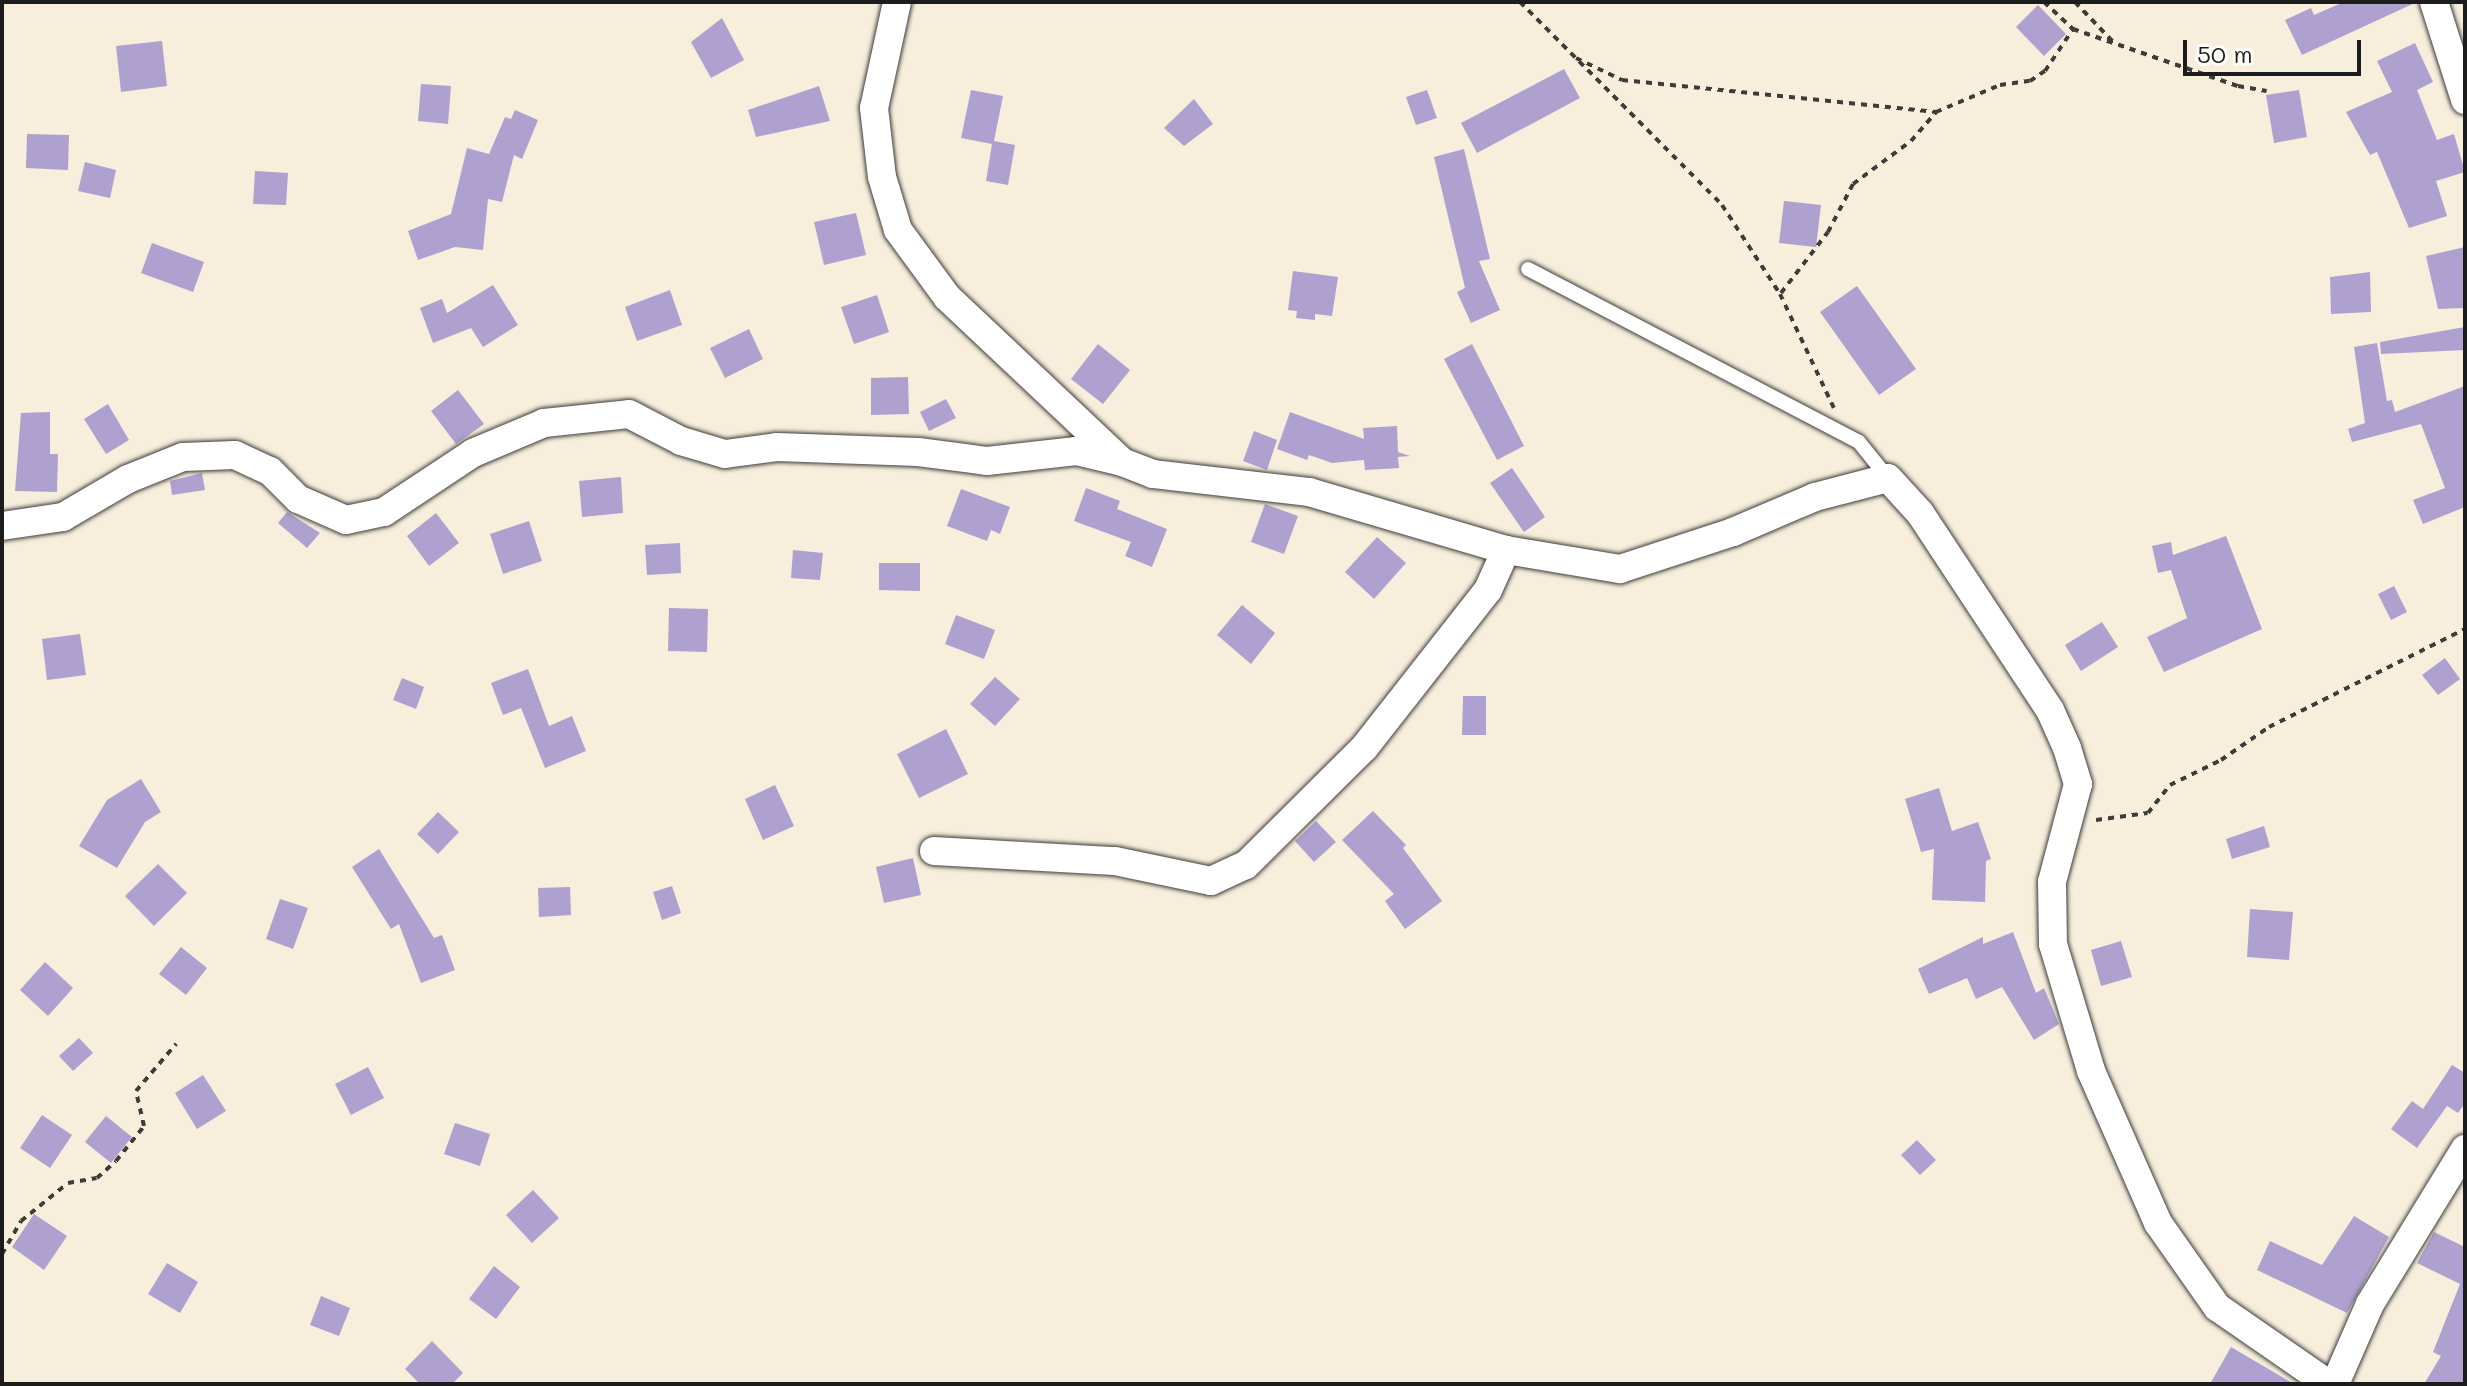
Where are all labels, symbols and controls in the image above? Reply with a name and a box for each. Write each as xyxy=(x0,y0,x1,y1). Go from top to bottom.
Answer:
scale bar xyxy=(2187,24,2365,74)
text: 50 m xyxy=(2197,38,2253,69)

